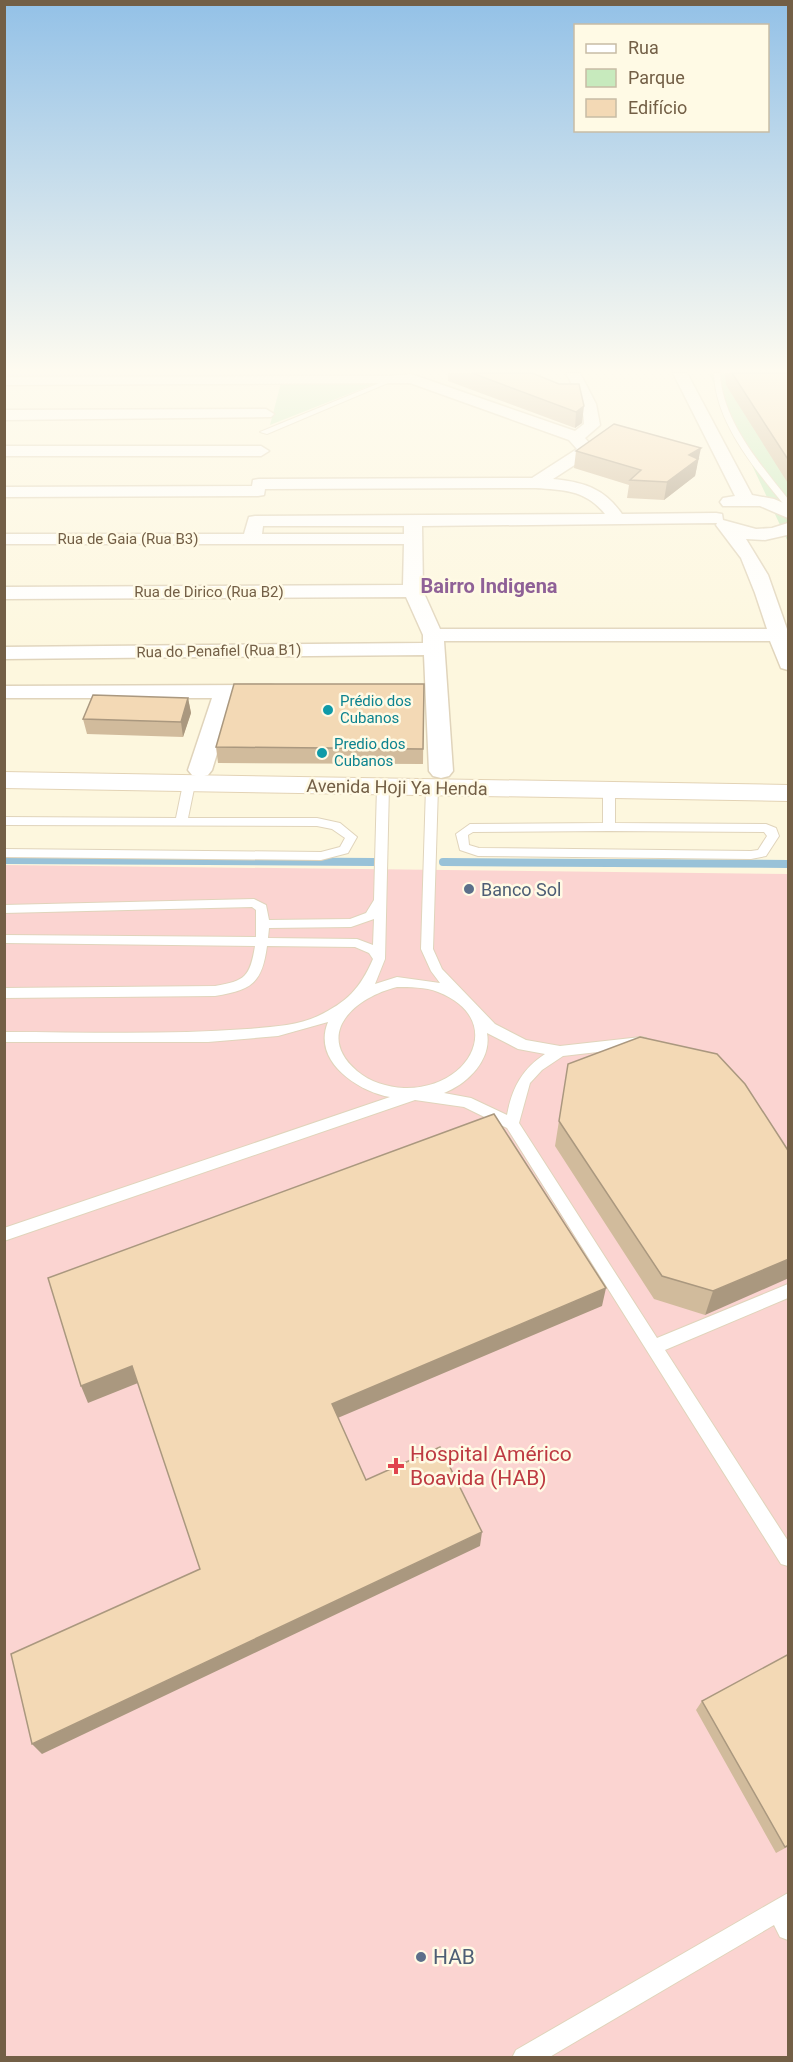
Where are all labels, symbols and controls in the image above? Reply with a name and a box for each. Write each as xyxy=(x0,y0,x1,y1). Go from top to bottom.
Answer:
legend xyxy=(574,24,769,132)
text: Rua xyxy=(628,37,659,58)
text: Parque xyxy=(628,67,685,88)
text: Edifício xyxy=(628,97,687,118)
street label: Rua de Gaia (Rua B3) xyxy=(58,530,198,548)
district label: Bairro Indigena xyxy=(420,574,558,598)
street label: Rua de Dirico (Rua B2) xyxy=(134,583,284,601)
street label: Rua do Penafiel (Rua B1) xyxy=(136,641,302,661)
place label: Prédio dos Cubanos xyxy=(340,692,412,727)
marker: Prédio dos Cubanos xyxy=(321,703,335,717)
place label: Predio dos Cubanos xyxy=(334,735,406,770)
marker: Predio dos Cubanos xyxy=(315,746,329,760)
street label: Avenida Hoji Ya Henda xyxy=(306,775,488,799)
place label: Banco Sol xyxy=(481,879,561,900)
marker: Banco Sol xyxy=(462,882,476,896)
place label: Hospital Américo Boavida (HAB) xyxy=(410,1442,572,1490)
marker: Hospital Américo Boavida (HAB) xyxy=(387,1457,405,1475)
place label: HAB xyxy=(433,1945,475,1969)
marker: HAB xyxy=(414,1950,428,1964)

